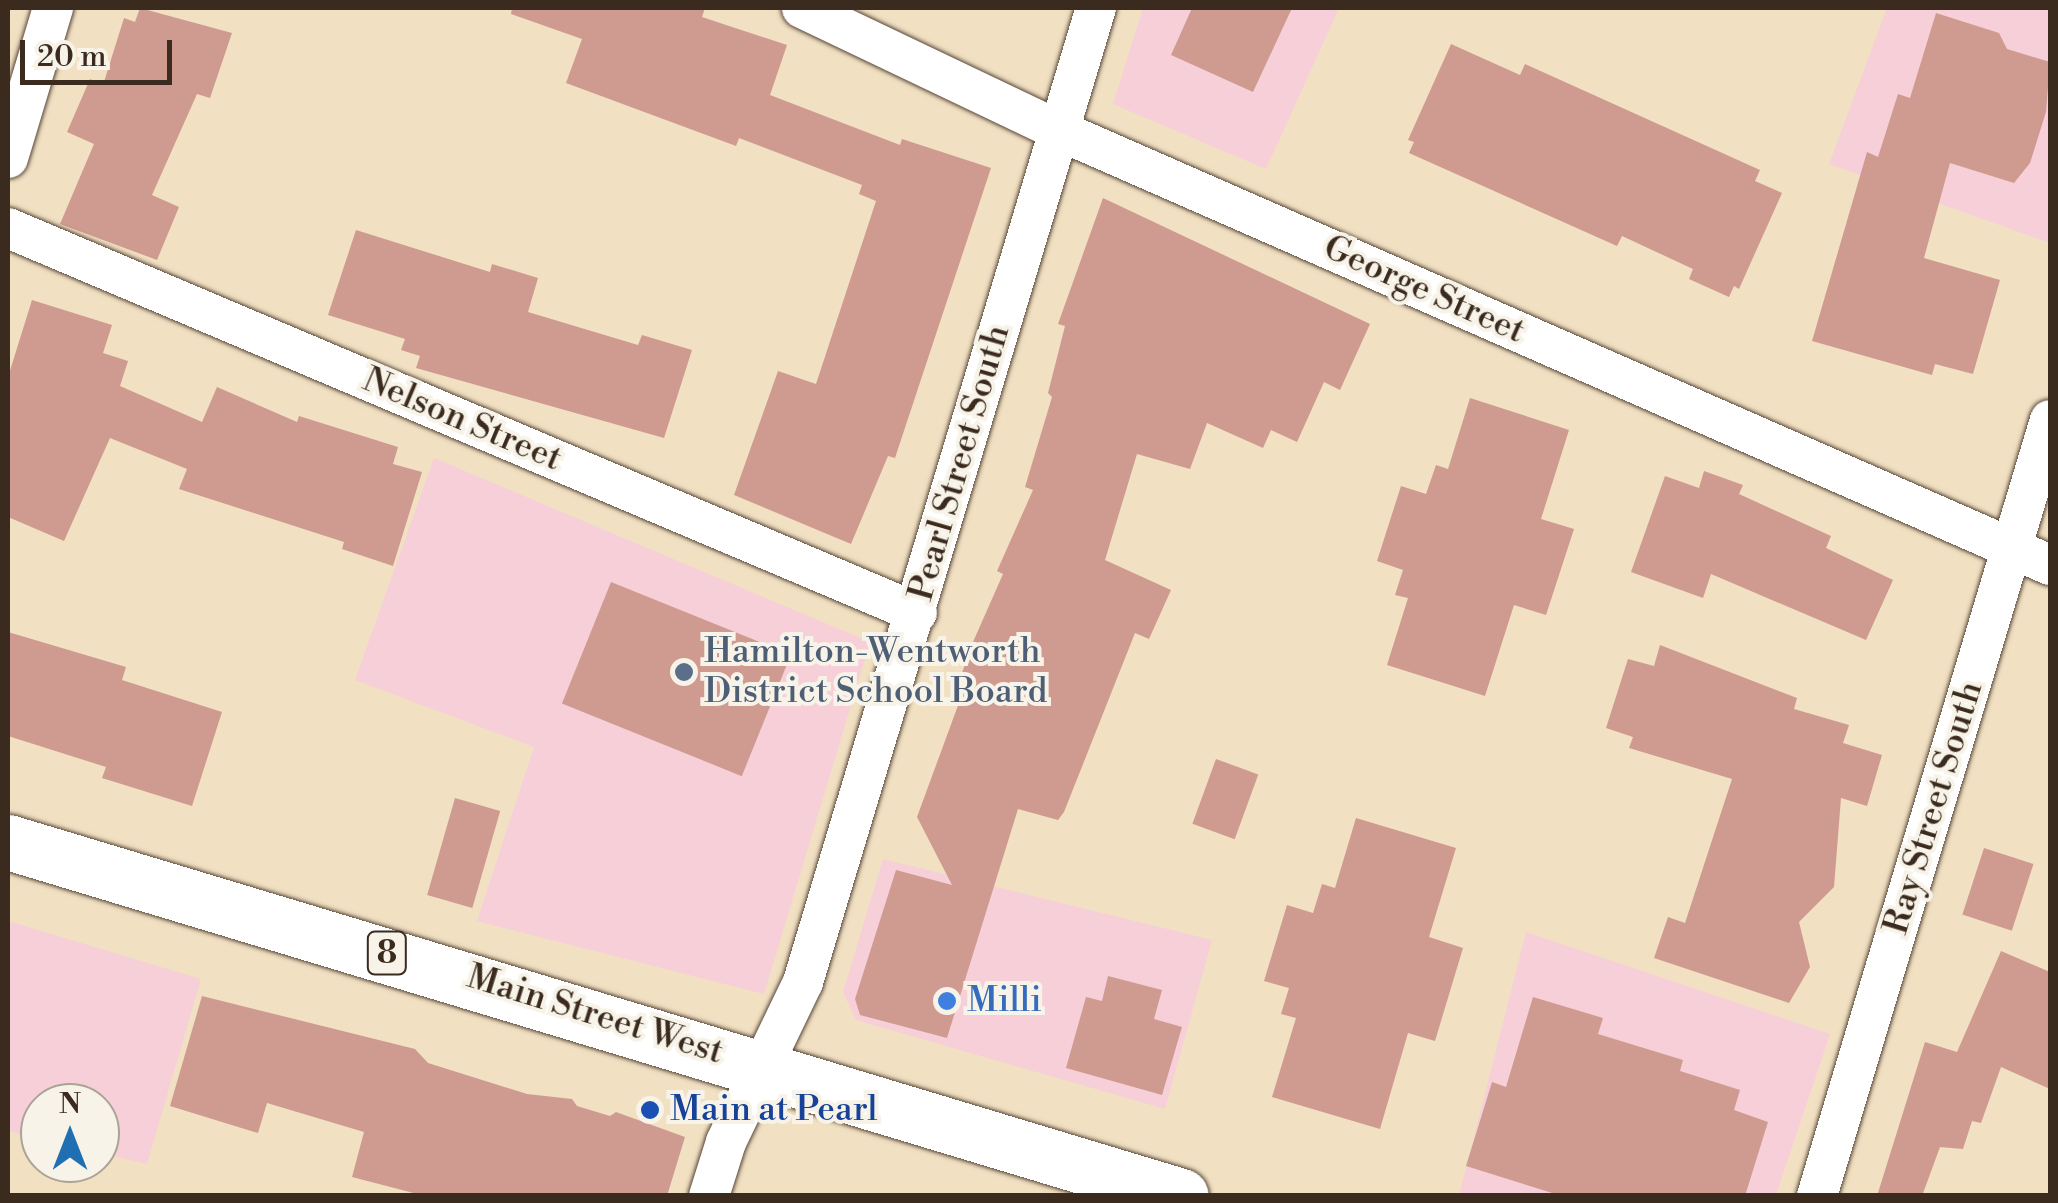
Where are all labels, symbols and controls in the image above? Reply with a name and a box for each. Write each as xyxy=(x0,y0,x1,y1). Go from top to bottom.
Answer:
scale bar xyxy=(25,20,178,82)
text: 20 m xyxy=(37,38,106,76)
street label: George Street xyxy=(1317,227,1531,353)
street label: Pearl Street South xyxy=(901,320,1019,606)
street label: Nelson Street xyxy=(356,359,568,481)
place label: Hamilton-Wentworth District School Board xyxy=(704,631,1047,713)
marker: Hamilton-Wentworth District School Board xyxy=(673,661,695,683)
street label: Ray Street South xyxy=(1876,676,1992,940)
road number: 8 xyxy=(364,926,410,980)
street label: Main Street West xyxy=(462,956,728,1074)
place label: Milli xyxy=(967,980,1042,1022)
marker: Milli xyxy=(936,990,958,1012)
north arrow xyxy=(20,1083,120,1183)
text: N xyxy=(59,1087,81,1122)
place label: Main at Pearl xyxy=(670,1089,878,1131)
marker: Main at Pearl xyxy=(639,1099,661,1121)

